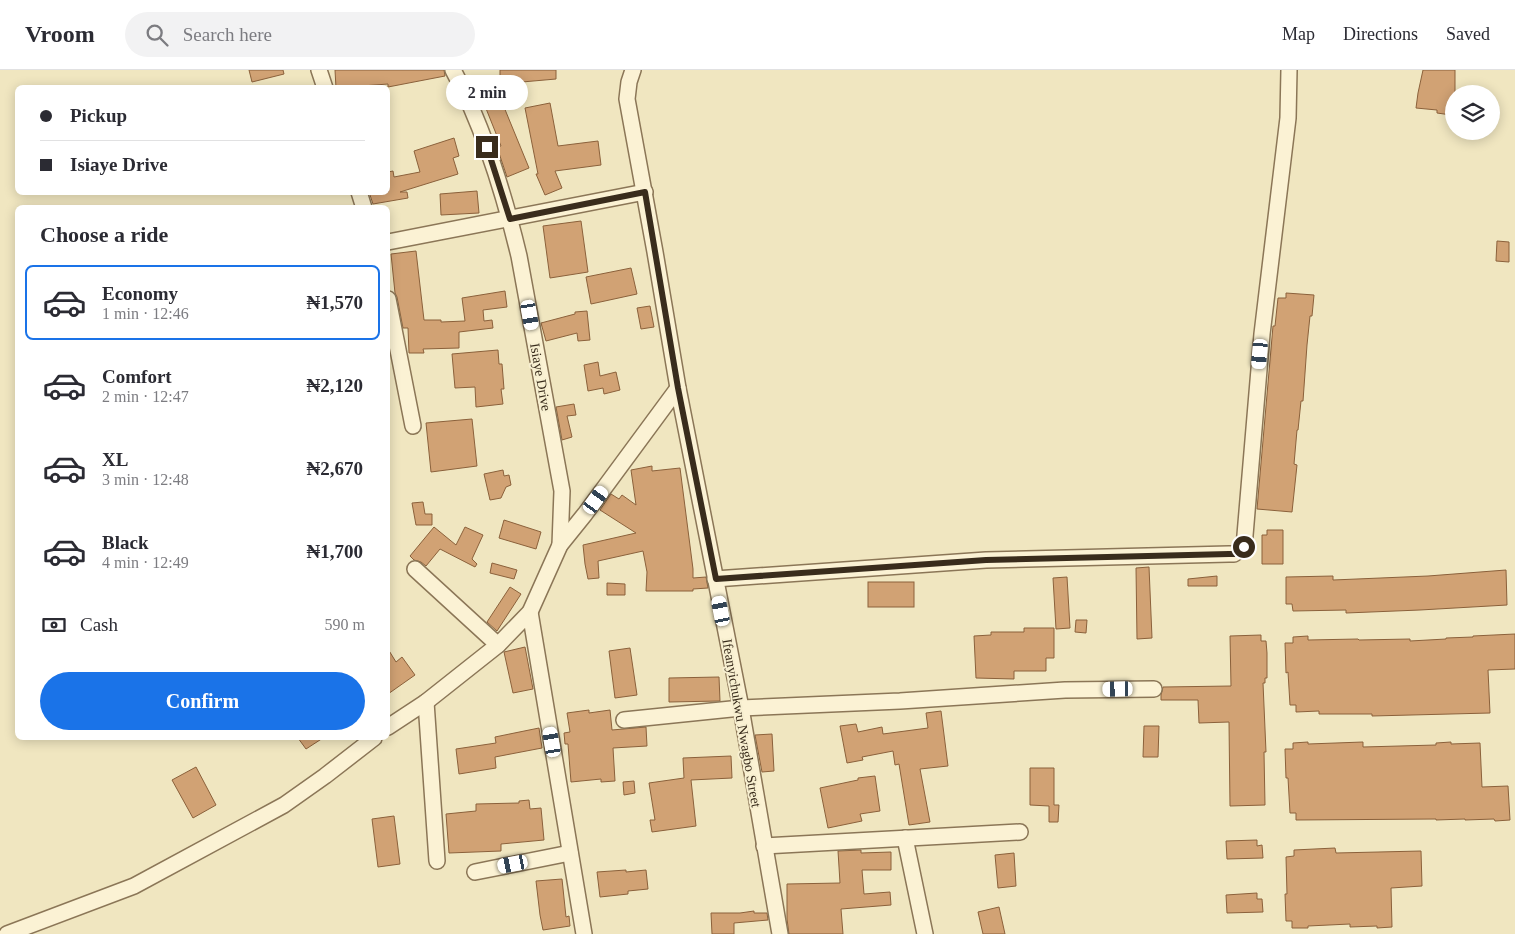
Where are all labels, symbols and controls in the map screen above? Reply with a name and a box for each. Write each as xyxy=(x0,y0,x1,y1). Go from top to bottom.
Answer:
search box xyxy=(125,12,475,57)
text: Vroom xyxy=(25,21,95,47)
icon: search xyxy=(143,21,171,49)
text: Search here xyxy=(183,24,272,45)
text: Map xyxy=(1282,24,1315,44)
text: Directions xyxy=(1343,24,1418,44)
text: Saved xyxy=(1446,24,1490,44)
callout: 2 min xyxy=(446,75,528,110)
text: 2 min xyxy=(468,84,506,101)
map controls xyxy=(1445,85,1500,140)
button: layers xyxy=(1445,85,1500,140)
text: Pickup xyxy=(70,105,127,126)
route end xyxy=(476,136,498,158)
text: Isiaye Drive xyxy=(70,154,168,175)
text: Choose a ride xyxy=(40,222,168,247)
icon: car xyxy=(42,280,87,325)
text: Economy xyxy=(102,283,178,304)
text: ₦1,570 xyxy=(307,292,363,313)
car xyxy=(520,299,539,331)
text: 1 min · 12:46 xyxy=(102,305,189,322)
car xyxy=(1251,338,1268,370)
street label: Isiaye Drive xyxy=(527,342,554,412)
icon: car xyxy=(42,363,87,408)
text: Comfort xyxy=(102,366,172,387)
text: ₦2,120 xyxy=(307,375,363,396)
text: 2 min · 12:47 xyxy=(102,388,189,405)
icon: car xyxy=(42,446,87,491)
text: XL xyxy=(102,449,128,470)
text: ₦2,670 xyxy=(307,458,363,479)
text: 3 min · 12:48 xyxy=(102,471,189,488)
car xyxy=(581,483,610,517)
icon: car xyxy=(42,529,87,574)
text: Black xyxy=(102,532,148,553)
route start xyxy=(1233,536,1255,558)
text: ₦1,700 xyxy=(307,541,363,562)
text: 4 min · 12:49 xyxy=(102,554,189,571)
car xyxy=(710,595,731,627)
icon: cash xyxy=(40,611,68,639)
text: Cash xyxy=(80,614,118,635)
text: 590 m xyxy=(325,616,365,633)
street label: Ifeanyichukwu Nwagbo Street xyxy=(719,638,764,809)
button: Confirm xyxy=(40,672,365,730)
car xyxy=(1102,681,1133,697)
car xyxy=(542,726,561,758)
car xyxy=(496,854,529,874)

